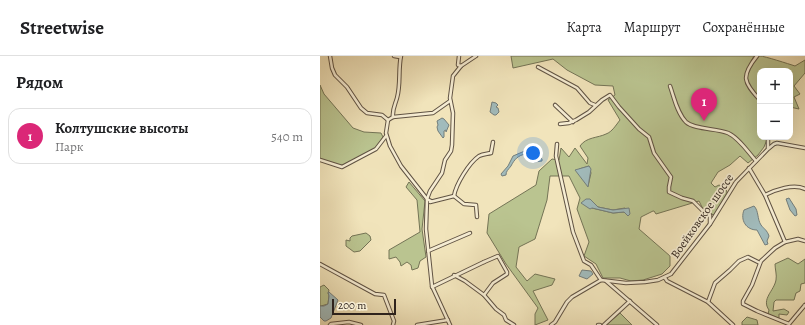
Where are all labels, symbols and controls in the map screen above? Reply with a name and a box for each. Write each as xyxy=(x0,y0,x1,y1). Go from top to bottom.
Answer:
text: Streetwise xyxy=(20,15,104,41)
text: Карта xyxy=(567,18,602,37)
text: Маршрут xyxy=(624,18,680,37)
text: Сохранённые xyxy=(702,18,785,37)
map controls xyxy=(757,68,793,140)
button: + xyxy=(757,68,793,104)
text: Рядом xyxy=(16,71,63,94)
pin: 1 xyxy=(691,88,717,121)
button: − xyxy=(757,104,793,140)
text: Колтушские высоты xyxy=(55,118,189,138)
text: 1 xyxy=(28,128,32,145)
text: 540 m xyxy=(271,128,303,145)
text: Парк xyxy=(55,138,84,155)
your location xyxy=(523,143,543,163)
street label: Воейковское шоссе xyxy=(667,170,737,262)
scale bar xyxy=(332,297,396,316)
text: 200 m xyxy=(338,298,366,313)

